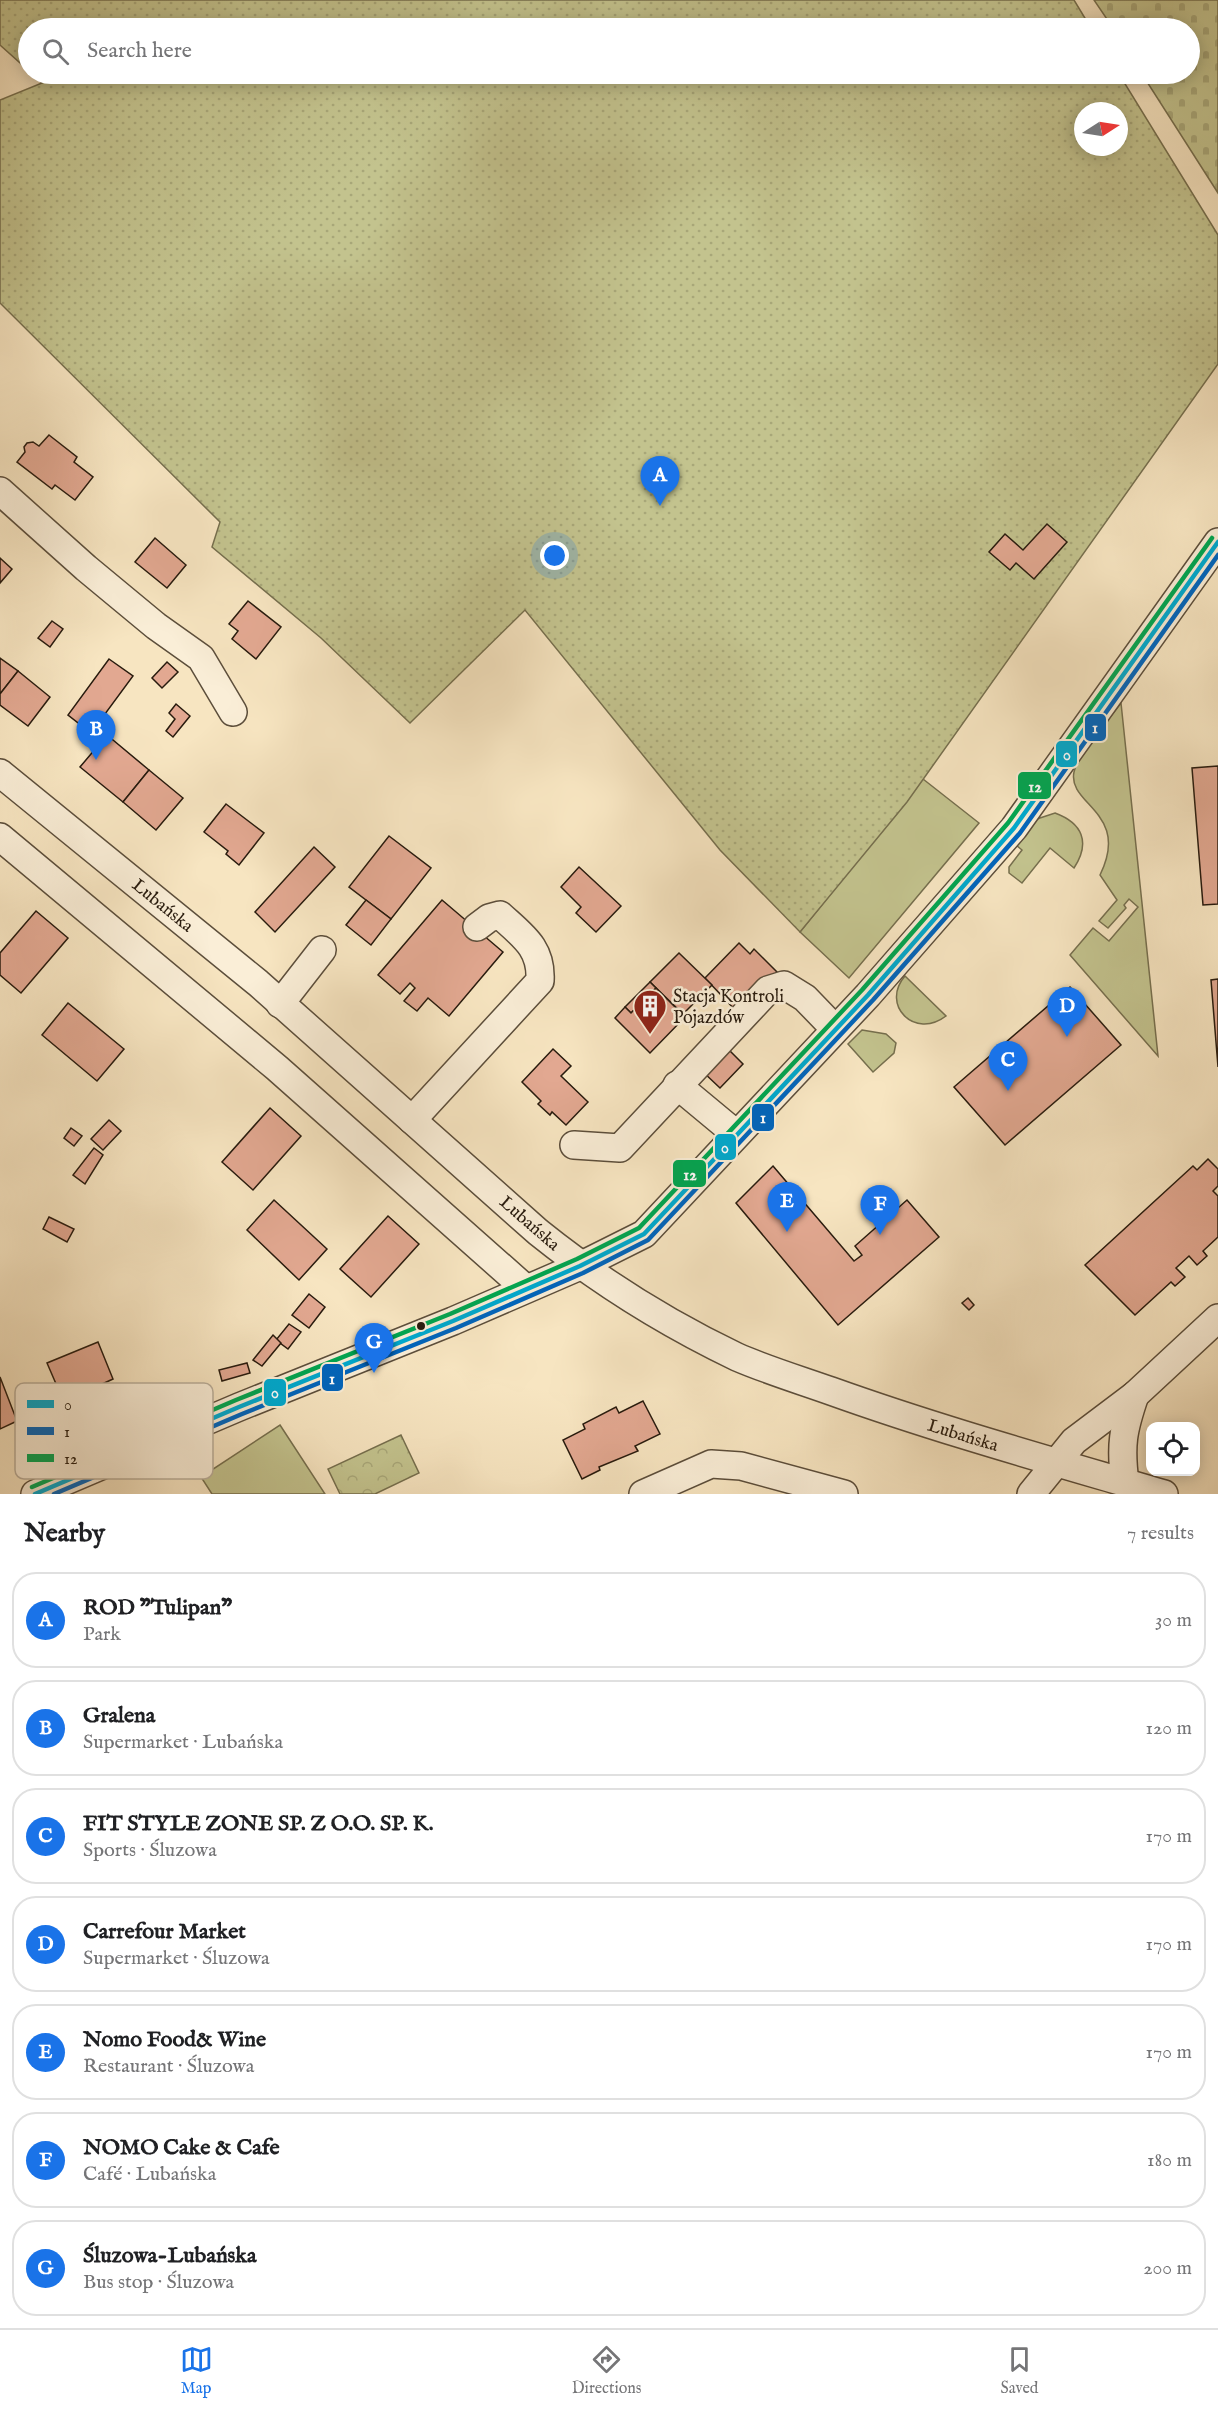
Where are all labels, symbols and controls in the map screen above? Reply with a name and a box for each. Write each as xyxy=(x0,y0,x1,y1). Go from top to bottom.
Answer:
search box xyxy=(18,18,1200,84)
icon: search xyxy=(39,35,72,68)
text: Search here xyxy=(87,37,192,65)
north arrow xyxy=(1074,102,1128,156)
pin: A xyxy=(640,456,680,506)
your location xyxy=(540,541,569,570)
pin: B xyxy=(76,710,116,760)
line badge: 1 xyxy=(1084,713,1107,742)
text: 1 xyxy=(1092,719,1098,739)
line badge: 0 xyxy=(1055,740,1078,768)
text: 0 xyxy=(1063,746,1071,766)
line badge: 12 xyxy=(1017,771,1052,800)
text: 12 xyxy=(1028,778,1042,798)
street label: Lubańska xyxy=(127,874,198,938)
place label: Stacja Kontroli Pojazdów xyxy=(673,986,784,1030)
building icon: Stacja Kontroli Pojazdów xyxy=(632,988,668,1035)
pin: D xyxy=(1048,988,1086,1037)
pin: C xyxy=(988,1042,1028,1091)
line badge: 1 xyxy=(751,1103,775,1132)
text: 1 xyxy=(760,1109,766,1129)
line badge: 0 xyxy=(714,1133,737,1161)
text: 0 xyxy=(721,1139,729,1159)
line badge: 12 xyxy=(672,1159,707,1188)
text: 12 xyxy=(683,1166,697,1186)
pin: E xyxy=(768,1182,806,1232)
pin: F xyxy=(860,1186,900,1235)
street label: Lubańska xyxy=(494,1192,564,1257)
unlabelled marker xyxy=(415,1320,427,1332)
pin: G xyxy=(354,1324,394,1373)
line badge: 1 xyxy=(321,1363,344,1392)
text: 1 xyxy=(329,1370,335,1390)
line badge: 0 xyxy=(263,1378,287,1407)
legend xyxy=(15,1383,213,1479)
text: 0 xyxy=(271,1384,279,1404)
text: 0 xyxy=(64,1396,72,1416)
street label: Lubańska xyxy=(924,1415,1001,1458)
map controls xyxy=(1146,1422,1200,1476)
button: locate xyxy=(1146,1422,1200,1476)
text: 1 xyxy=(64,1423,70,1443)
text: 12 xyxy=(64,1450,77,1470)
text: Nearby xyxy=(24,1517,105,1550)
text: 7 results xyxy=(1127,1521,1194,1546)
text: ROD "Tulipan" xyxy=(83,1594,232,1622)
text: A xyxy=(39,1608,52,1633)
text: 30 m xyxy=(1155,1608,1192,1633)
text: Park xyxy=(83,1622,121,1647)
text: Gralena xyxy=(83,1702,155,1730)
text: B xyxy=(39,1716,52,1741)
text: 120 m xyxy=(1146,1716,1192,1741)
text: Supermarket · Lubańska xyxy=(83,1730,283,1755)
text: FIT STYLE ZONE SP. Z O.O. SP. K. xyxy=(83,1810,433,1838)
text: C xyxy=(38,1824,53,1849)
text: 170 m xyxy=(1146,1824,1192,1849)
text: Sports · Śluzowa xyxy=(83,1838,217,1863)
text: Carrefour Market xyxy=(83,1918,246,1946)
text: D xyxy=(37,1932,54,1957)
text: 170 m xyxy=(1146,1932,1192,1957)
text: Supermarket · Śluzowa xyxy=(83,1946,270,1971)
text: Nomo Food& Wine xyxy=(83,2026,266,2054)
text: E xyxy=(39,2040,52,2065)
text: 170 m xyxy=(1146,2040,1192,2065)
text: Restaurant · Śluzowa xyxy=(83,2054,254,2079)
text: NOMO Cake & Cafe xyxy=(83,2134,280,2162)
text: F xyxy=(39,2148,52,2173)
text: 180 m xyxy=(1147,2148,1192,2173)
text: Café · Lubańska xyxy=(83,2162,216,2187)
text: Śluzowa-Lubańska xyxy=(83,2242,257,2270)
text: G xyxy=(38,2256,53,2281)
text: 200 m xyxy=(1143,2256,1192,2281)
text: Bus stop · Śluzowa xyxy=(83,2270,234,2295)
tab: Map xyxy=(180,2343,213,2399)
tab: Directions xyxy=(572,2343,641,2399)
tab: Saved xyxy=(1001,2343,1038,2399)

